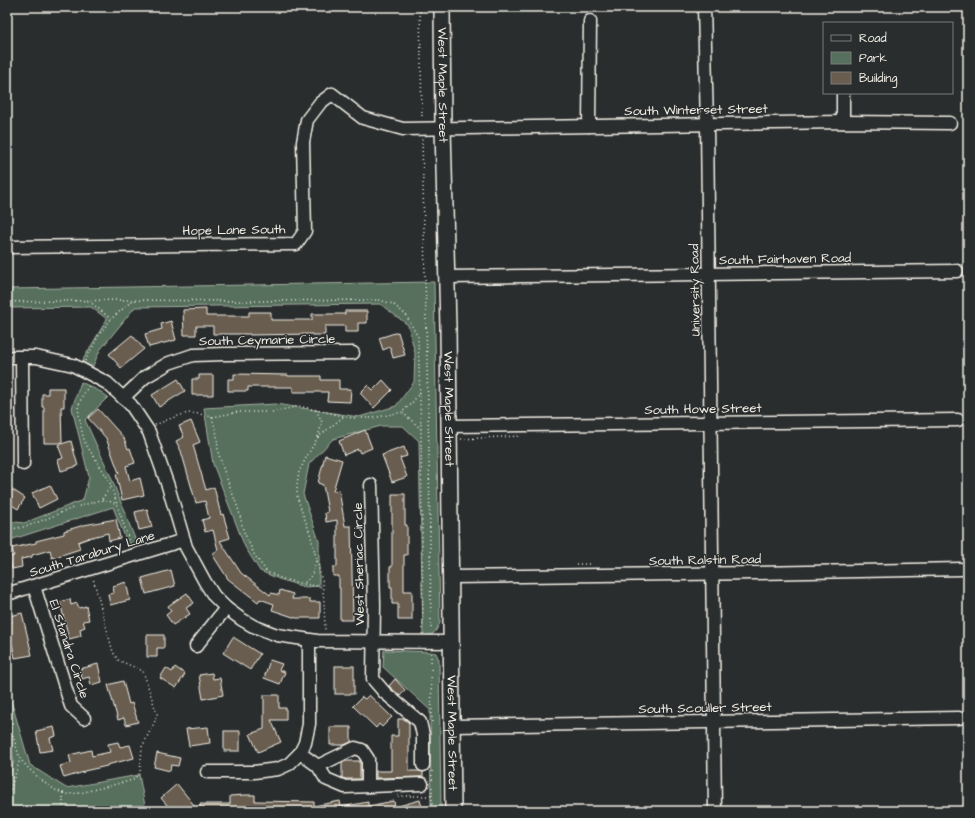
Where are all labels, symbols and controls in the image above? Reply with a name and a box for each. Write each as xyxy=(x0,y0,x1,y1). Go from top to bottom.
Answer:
legend xyxy=(823,22,953,94)
street label: West Maple Street xyxy=(433,27,452,144)
text: Road xyxy=(859,30,887,47)
text: Park xyxy=(859,50,887,67)
text: Building xyxy=(859,70,897,88)
street label: South Winterset Street xyxy=(624,100,769,120)
street label: Hope Lane South xyxy=(182,220,286,240)
street label: University Road xyxy=(685,243,706,336)
street label: South Fairhaven Road xyxy=(719,249,852,269)
street label: South Ceymarie Circle xyxy=(199,330,335,351)
street label: West Maple Street xyxy=(439,351,458,467)
street label: South Howe Street xyxy=(644,399,762,419)
street label: West Sheriac Circle xyxy=(349,502,369,626)
street label: South Tarabury Lane xyxy=(27,526,157,583)
street label: South Ralstin Road xyxy=(649,550,762,570)
street label: El Standra Circle xyxy=(45,597,93,701)
street label: West Maple Street xyxy=(443,675,462,791)
street label: South Scouller Street xyxy=(638,698,773,718)

